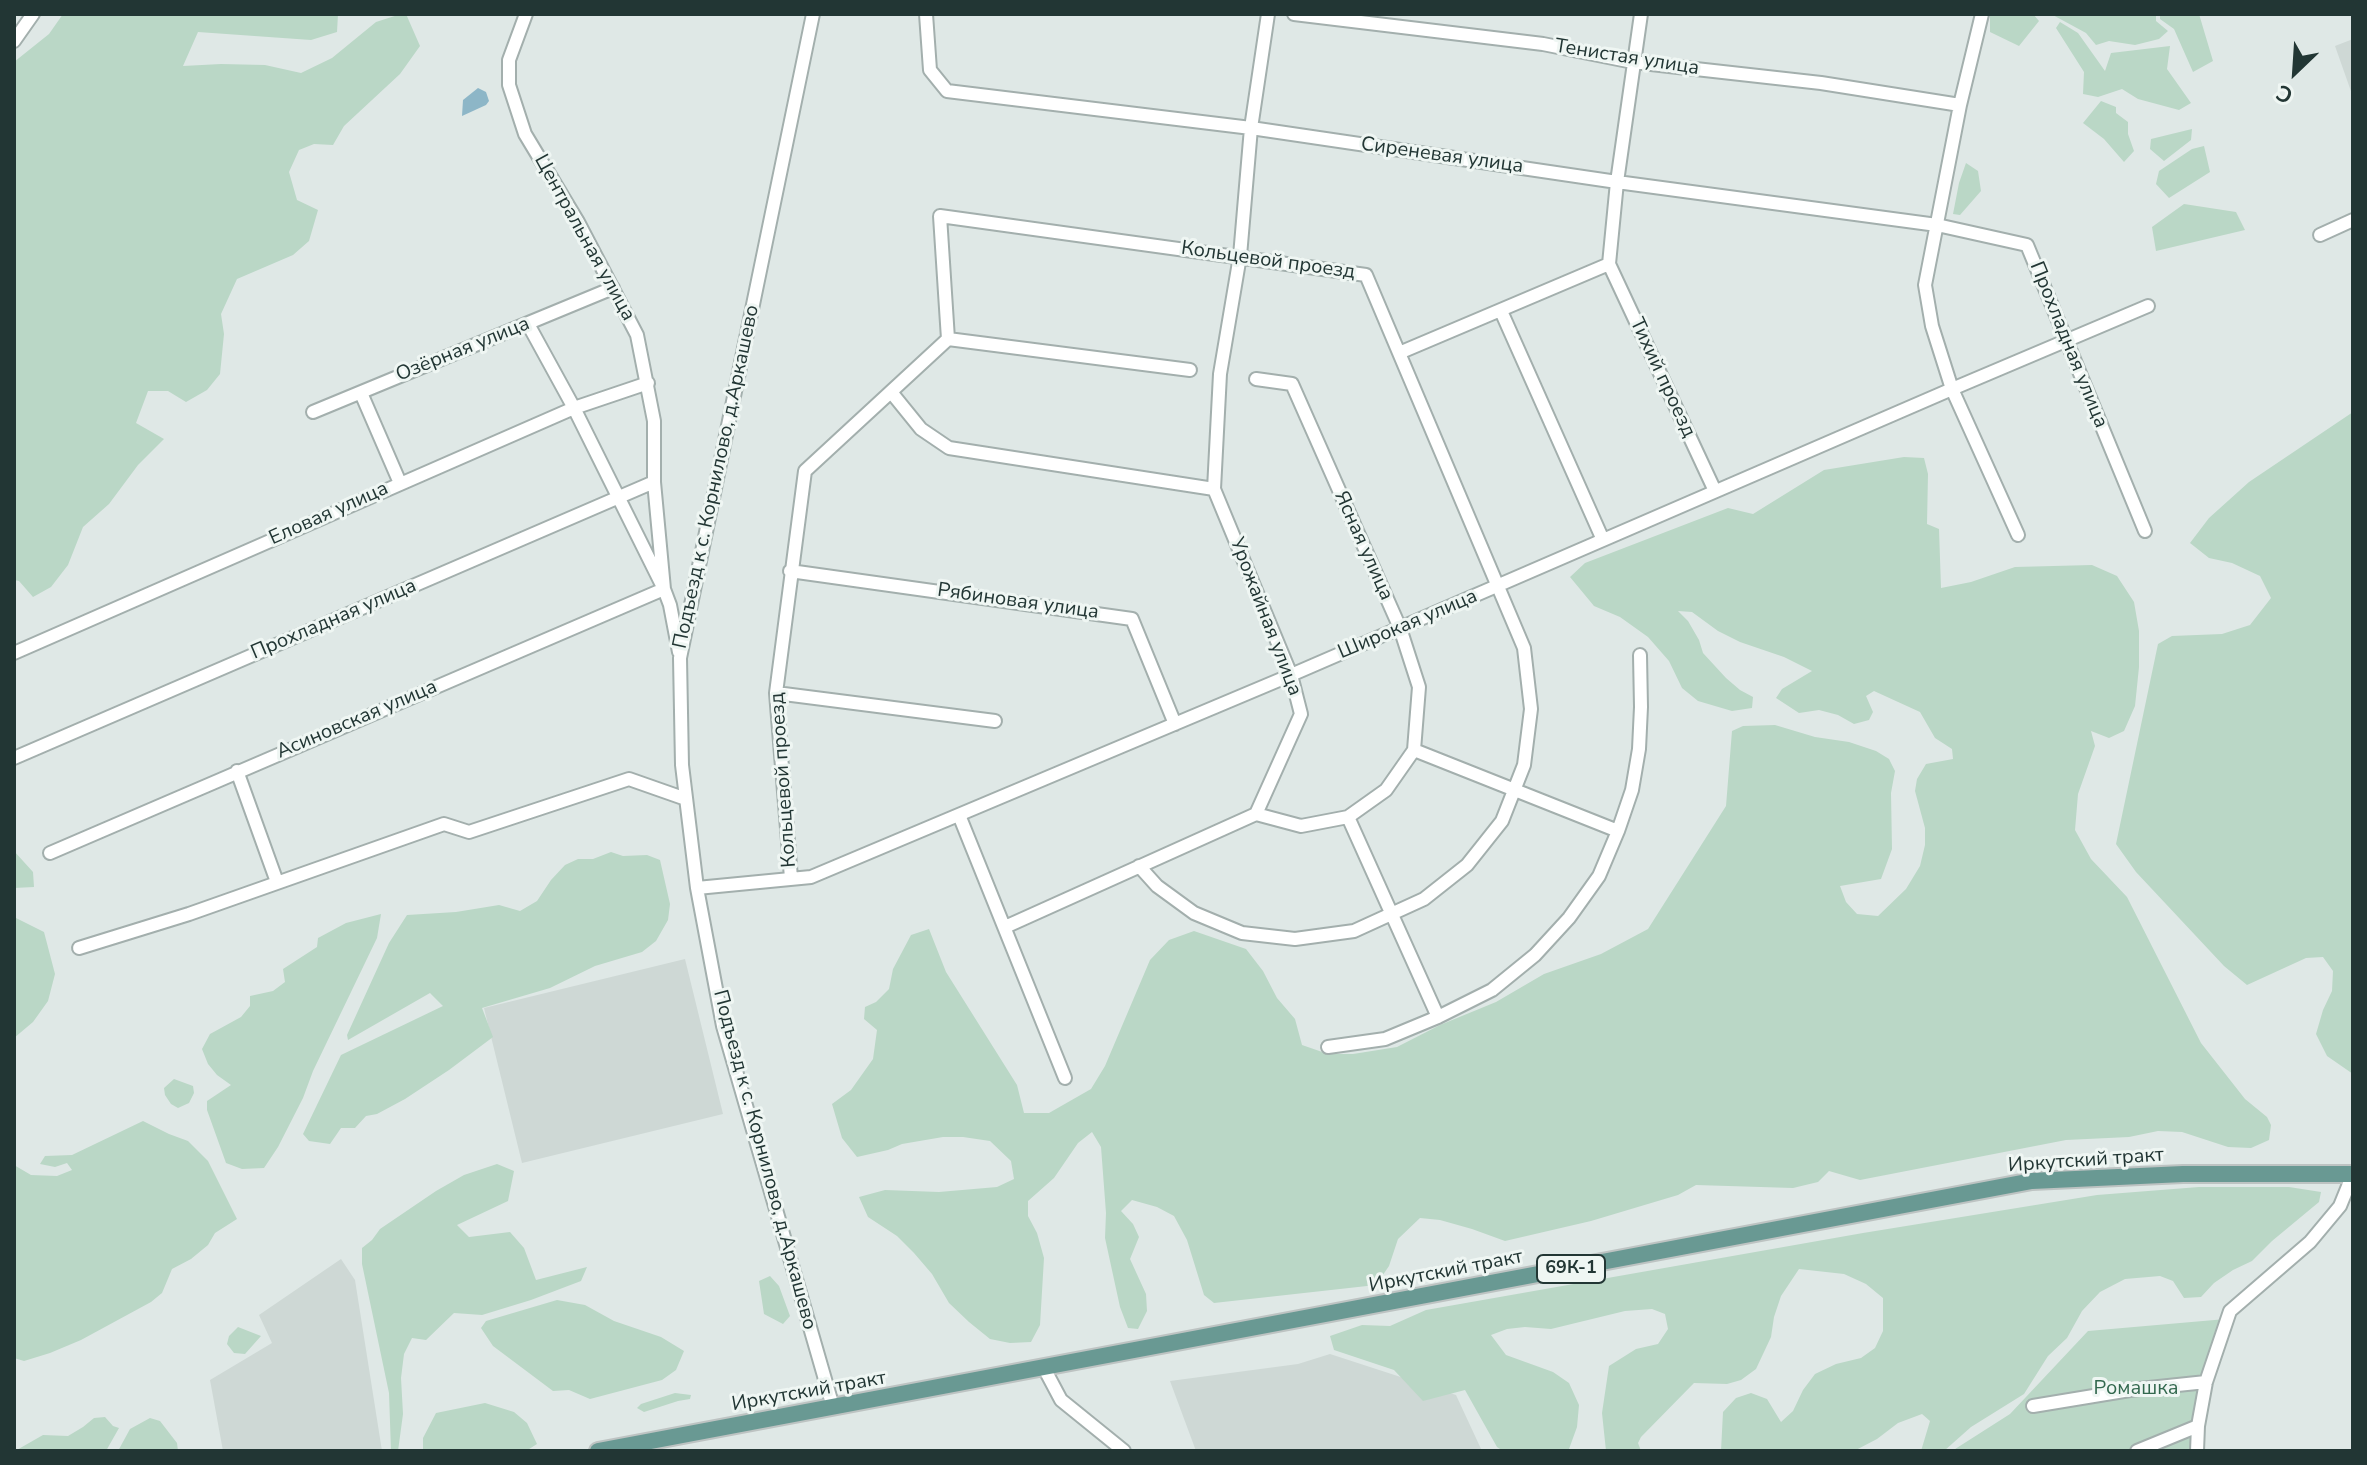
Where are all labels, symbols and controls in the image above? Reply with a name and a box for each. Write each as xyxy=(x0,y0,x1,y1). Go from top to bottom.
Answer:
north arrow xyxy=(2255,32,2335,112)
street label: Тенистая улица xyxy=(1553,35,1701,81)
text: С xyxy=(2272,77,2298,111)
street label: Сиреневая улица xyxy=(1359,133,1525,179)
street label: Центральная улица xyxy=(528,151,640,325)
street label: Кольцевой проезд xyxy=(1179,237,1357,285)
street label: Прохладная улица xyxy=(2024,258,2112,432)
street label: Подъезд к с. Корнилово, д.Аркашево xyxy=(669,303,765,651)
street label: Озёрная улица xyxy=(393,312,533,388)
street label: Тихий проезд xyxy=(1624,314,1700,442)
street label: Еловая улица xyxy=(266,477,392,551)
street label: Ясная улица xyxy=(1328,488,1398,604)
street label: Урожайная улица xyxy=(1224,535,1306,699)
street label: Прохладная улица xyxy=(248,574,420,666)
street label: Рябиновая улица xyxy=(936,579,1100,625)
street label: Широкая улица xyxy=(1335,585,1481,665)
street label: Асиновская улица xyxy=(273,675,441,765)
street label: Кольцевой проезд xyxy=(766,692,802,868)
street label: Подъезд к с. Корнилово, д.Аркашево xyxy=(707,987,821,1333)
street label: Иркутский тракт xyxy=(2007,1144,2165,1178)
street label: Иркутский тракт xyxy=(1367,1245,1525,1299)
road number: 69К-1 xyxy=(1537,1255,1605,1283)
street label: Иркутский тракт xyxy=(730,1367,888,1417)
park label: Ромашка xyxy=(2094,1377,2178,1401)

